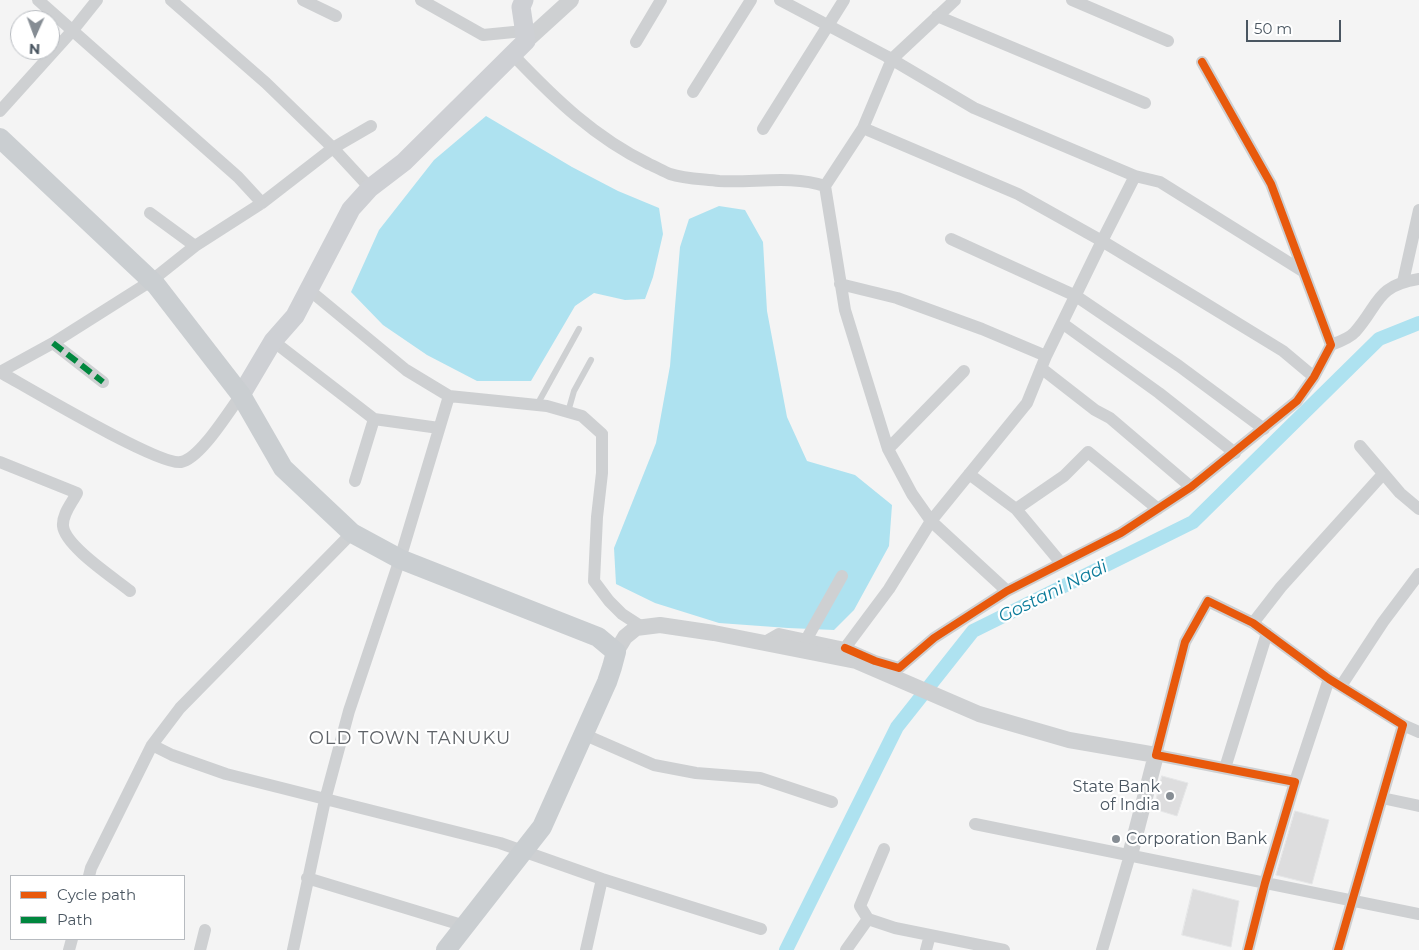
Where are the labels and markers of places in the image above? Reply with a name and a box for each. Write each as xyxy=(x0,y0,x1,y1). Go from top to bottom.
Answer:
place label: State Bank of India xyxy=(1073,777,1160,815)
marker: State Bank of India xyxy=(1164,790,1176,802)
place label: Corporation Bank xyxy=(1126,829,1267,849)
marker: Corporation Bank xyxy=(1110,833,1122,845)

